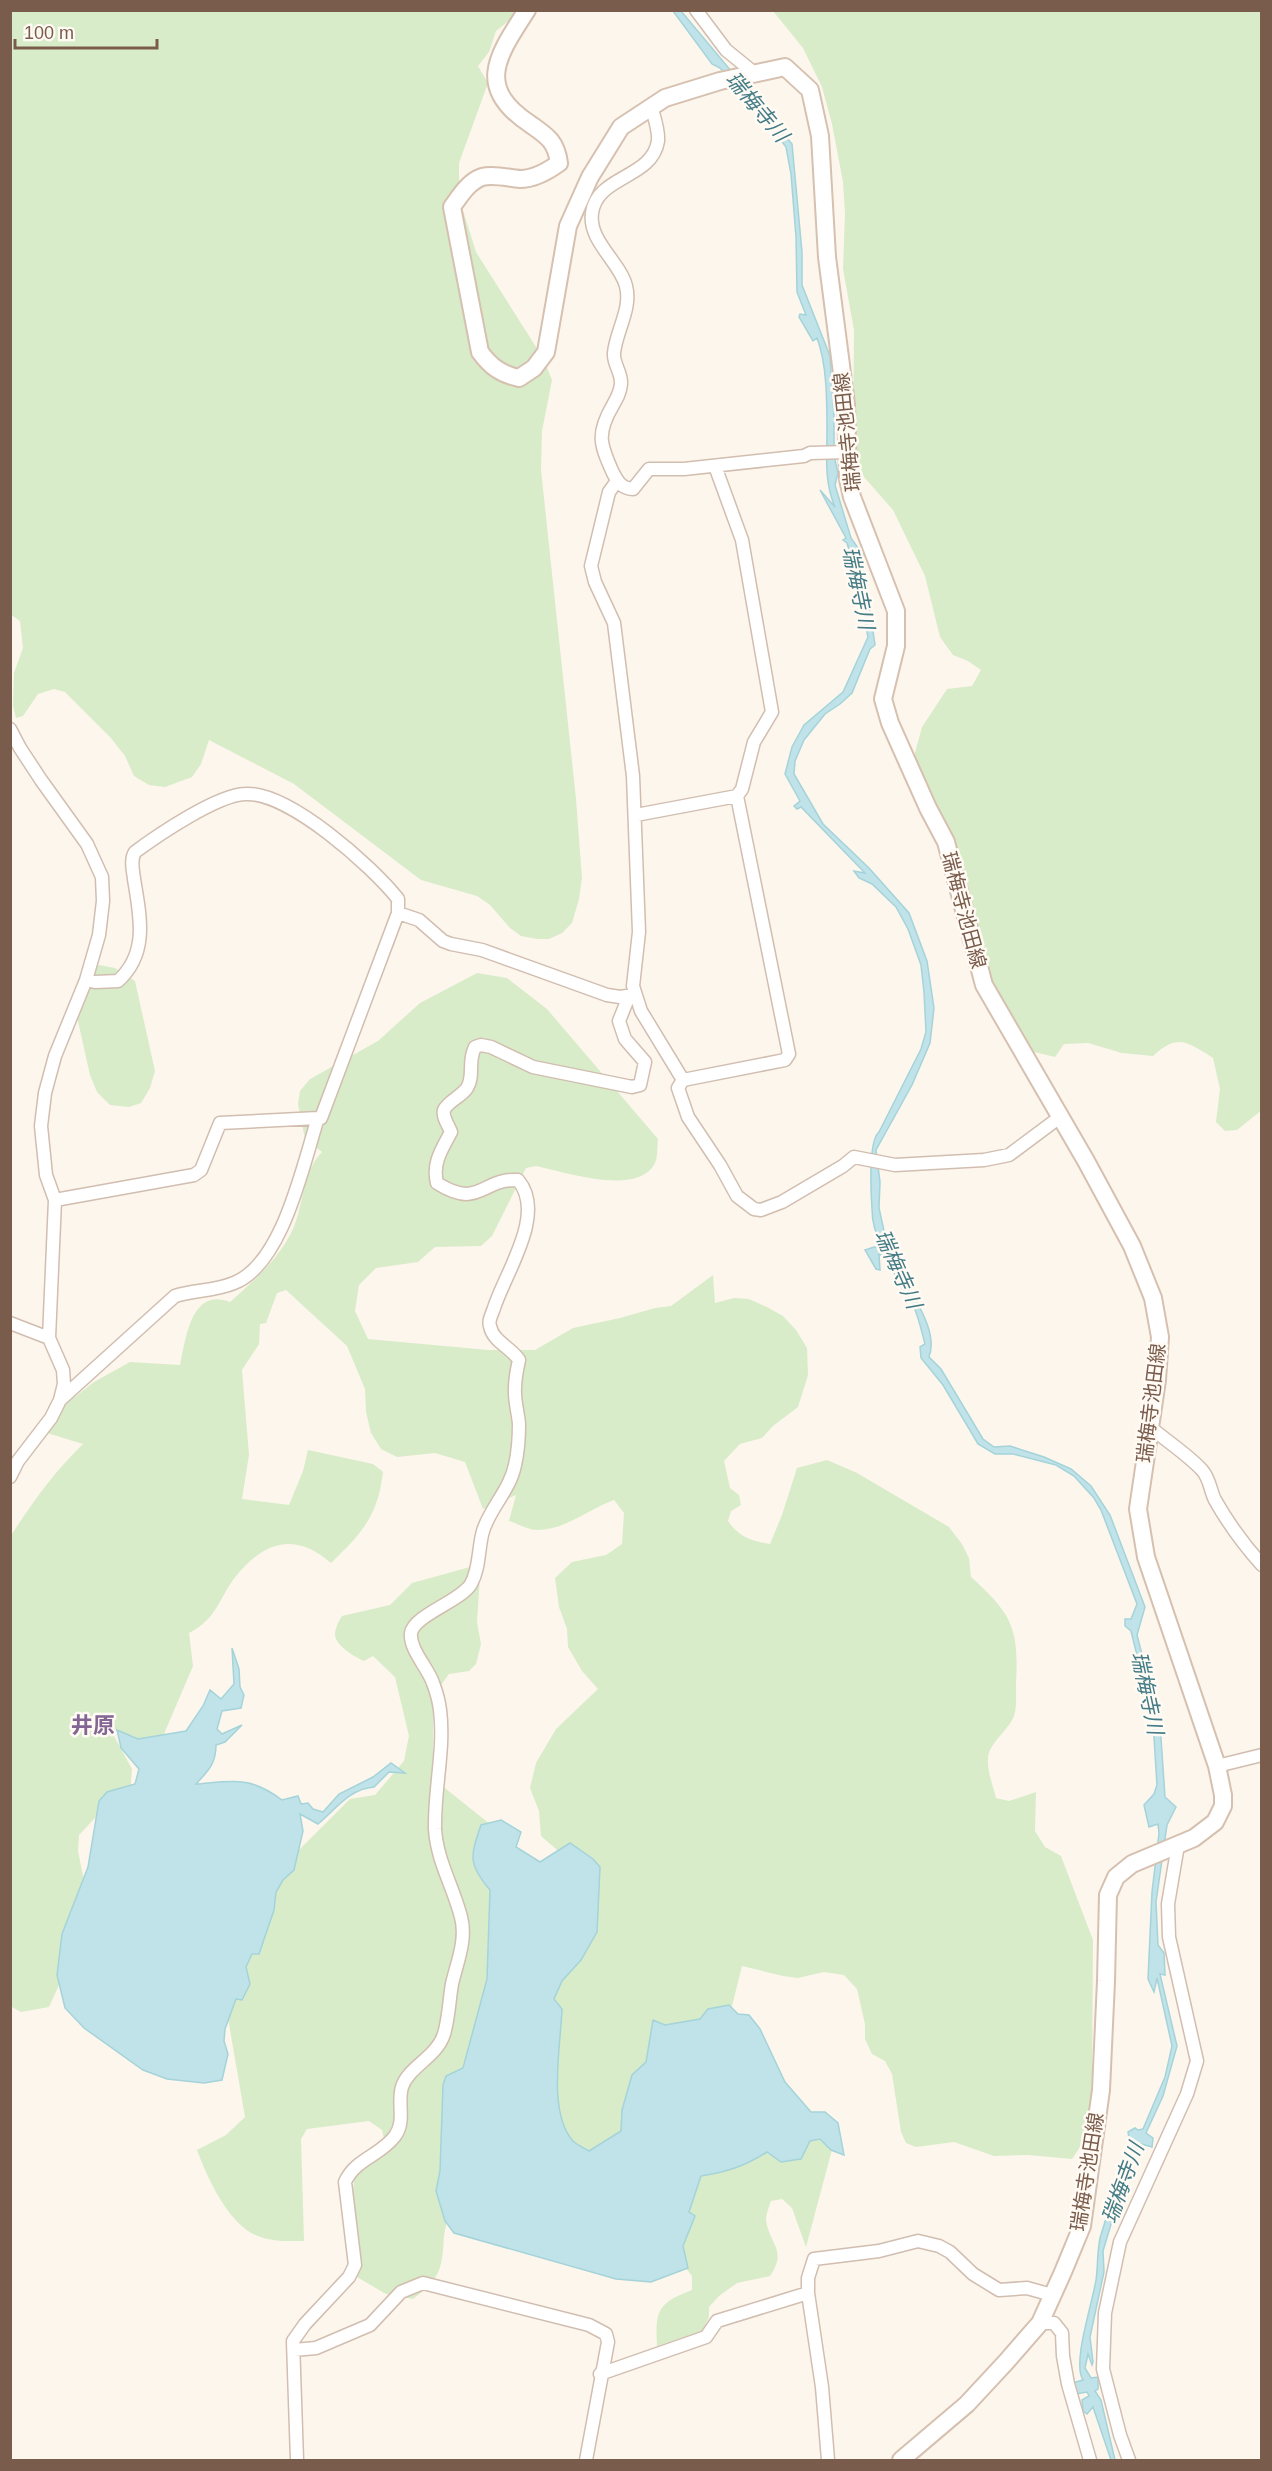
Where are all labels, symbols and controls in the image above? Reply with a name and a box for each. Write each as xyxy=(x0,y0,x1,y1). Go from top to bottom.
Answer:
scale bar xyxy=(15,12,158,50)
text: 100 m xyxy=(24,23,74,43)
water label: 瑞梅寺川 xyxy=(722,67,794,148)
street label: 瑞梅寺池田線 xyxy=(830,371,864,493)
water label: 瑞梅寺川 xyxy=(839,544,879,633)
street label: 瑞梅寺池田線 xyxy=(938,849,990,971)
water label: 瑞梅寺川 xyxy=(871,1226,927,1314)
street label: 瑞梅寺池田線 xyxy=(1133,1342,1169,1464)
water label: 瑞梅寺川 xyxy=(1128,1649,1168,1738)
district label: 井原 xyxy=(71,1713,115,1738)
street label: 瑞梅寺池田線 xyxy=(1067,2111,1107,2233)
water label: 瑞梅寺川 xyxy=(1097,2138,1148,2226)

